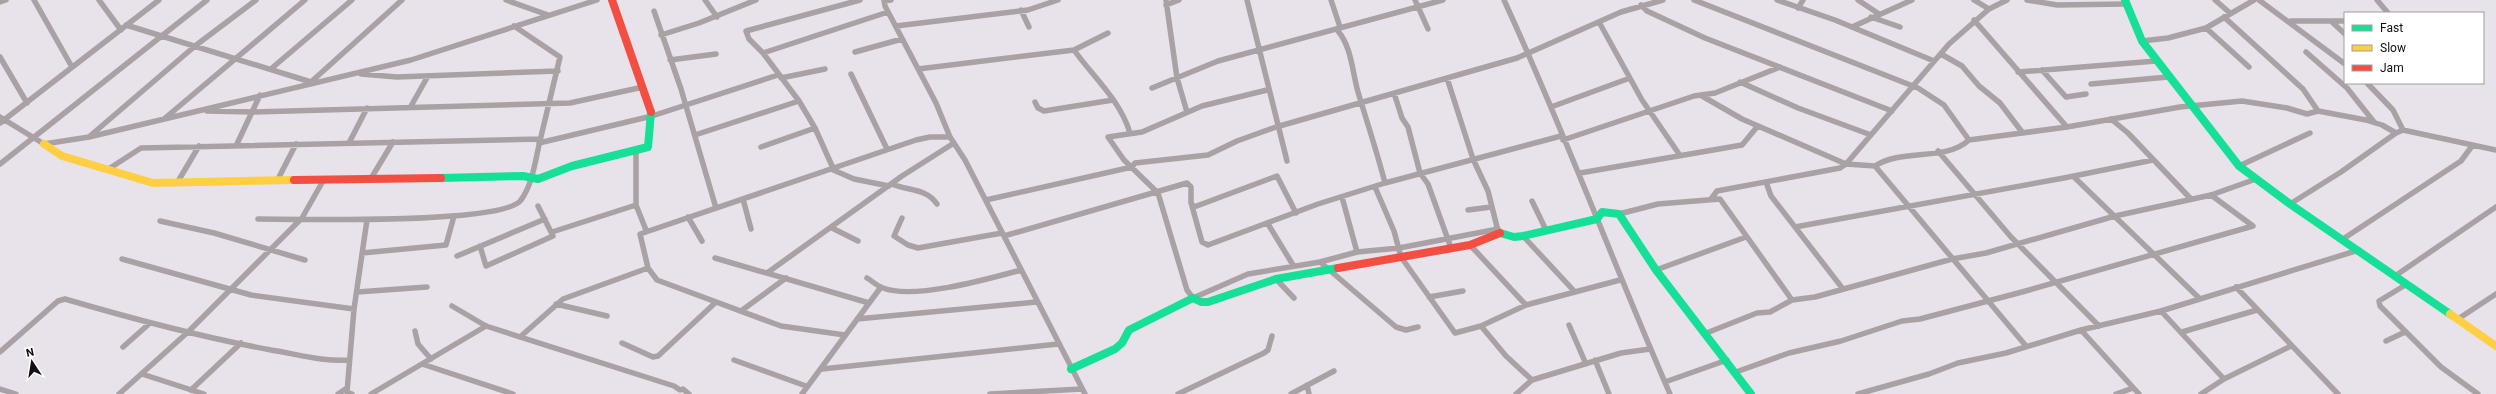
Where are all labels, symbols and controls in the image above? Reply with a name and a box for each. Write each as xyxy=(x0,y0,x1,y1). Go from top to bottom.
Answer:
legend xyxy=(2344,12,2484,84)
text: Fast xyxy=(2380,21,2403,35)
text: Slow xyxy=(2380,41,2406,55)
text: Jam xyxy=(2380,61,2404,75)
north arrow xyxy=(12,342,52,382)
text: N xyxy=(25,345,35,360)

